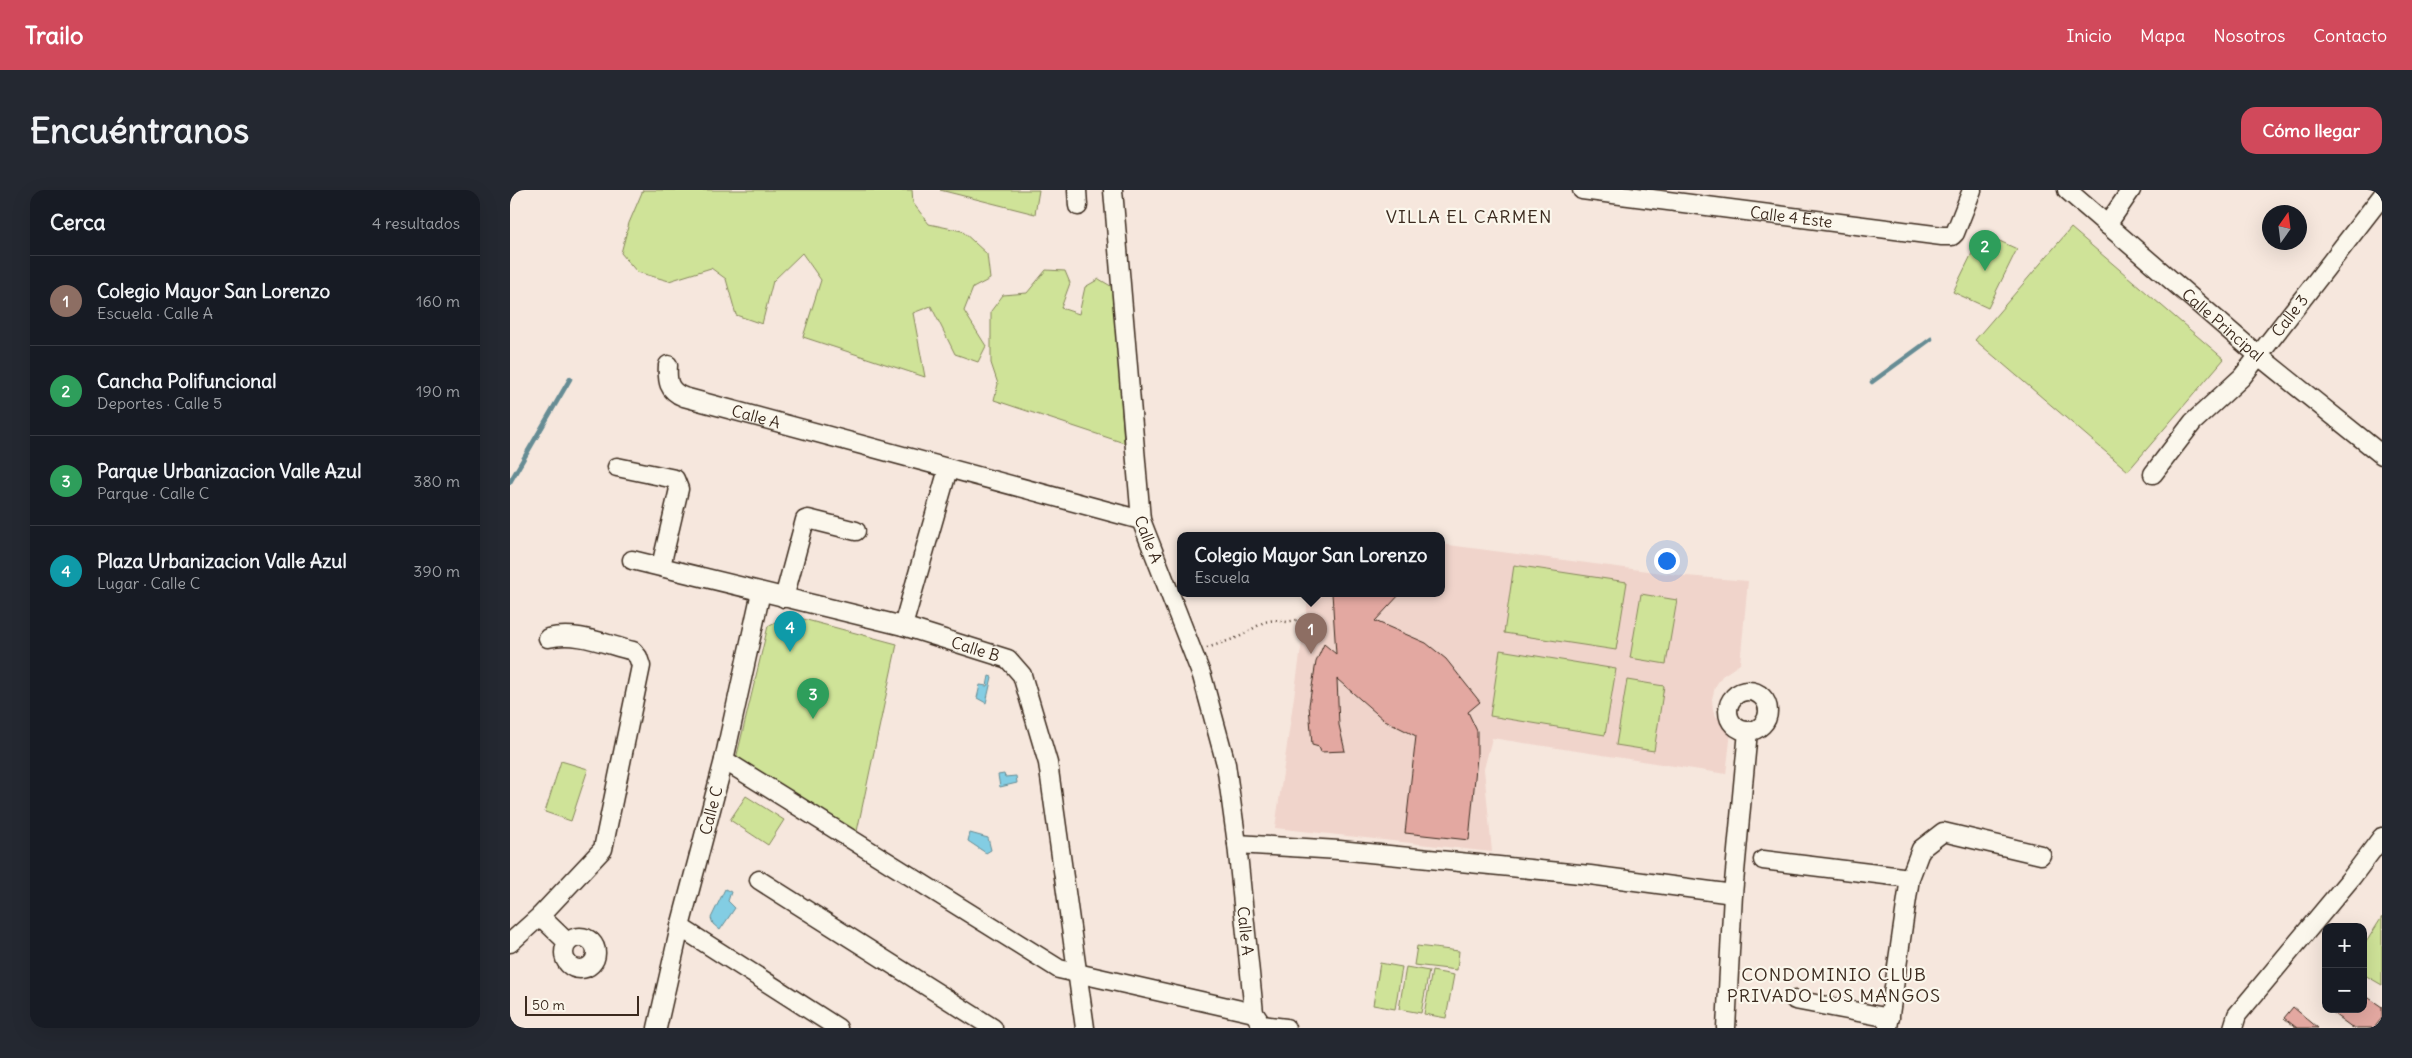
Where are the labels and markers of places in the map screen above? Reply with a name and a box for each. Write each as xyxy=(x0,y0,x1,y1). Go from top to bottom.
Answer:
pin: 2 xyxy=(1969,230,2001,271)
pin: 4 xyxy=(774,611,806,652)
pin: 1 xyxy=(1295,613,1327,654)
pin: 3 xyxy=(797,678,829,719)

